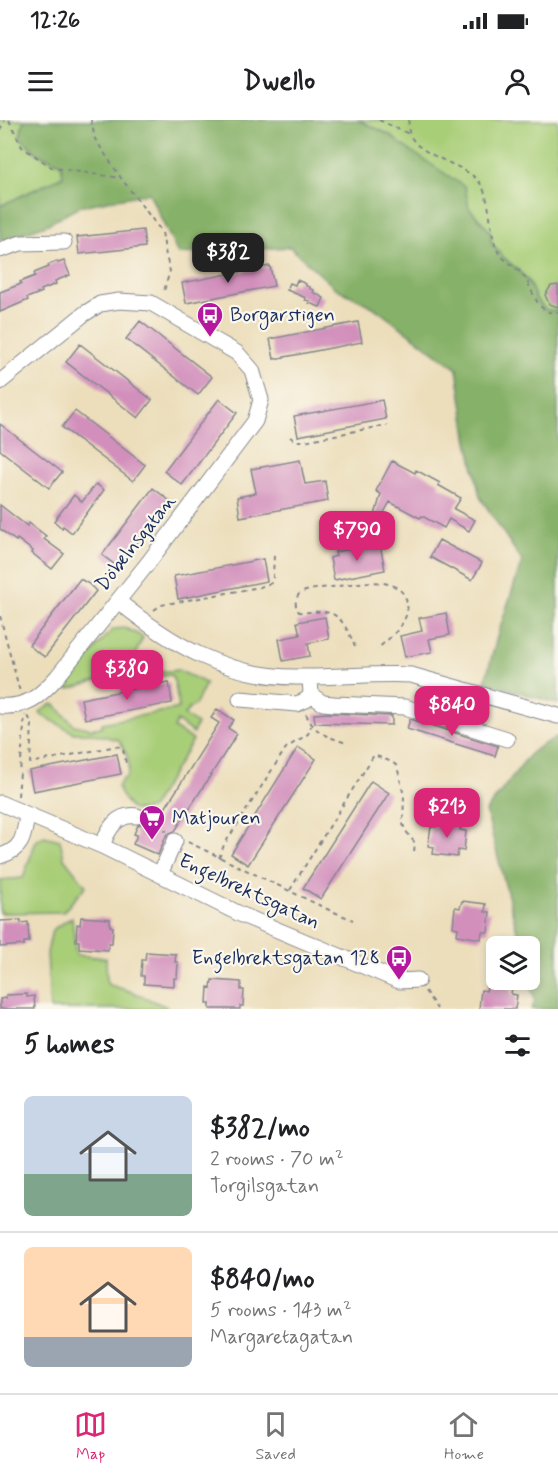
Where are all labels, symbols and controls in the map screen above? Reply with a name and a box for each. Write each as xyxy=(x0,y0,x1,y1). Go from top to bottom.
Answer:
text: 12:26 xyxy=(30,7,80,35)
text: Dwello xyxy=(243,64,315,99)
icon: menu xyxy=(24,65,57,98)
icon: person xyxy=(501,65,534,98)
pin: $382 xyxy=(192,233,264,284)
text: $382 xyxy=(206,239,250,266)
bus stop icon: Borgarstigen xyxy=(195,300,225,338)
place label: Borgarstigen xyxy=(230,302,335,330)
street label: Döbelnsgatan xyxy=(90,489,183,597)
pin: $790 xyxy=(321,511,393,562)
text: $790 xyxy=(333,517,381,544)
pin: $380 xyxy=(91,650,163,701)
text: $380 xyxy=(105,656,149,683)
pin: $840 xyxy=(416,686,488,737)
text: $840 xyxy=(428,692,476,719)
pin: $213 xyxy=(411,788,483,839)
text: $213 xyxy=(428,794,466,821)
supermarket icon: Matjouren xyxy=(137,803,167,841)
place label: Matjouren xyxy=(172,805,261,832)
street label: Engelbrektsgatan xyxy=(173,848,324,938)
map controls xyxy=(486,936,540,990)
button: layers xyxy=(486,936,540,990)
bus stop icon: Engelbrektsgatan 128 xyxy=(384,943,414,981)
place label: Engelbrektsgatan 128 xyxy=(192,945,380,974)
text: 5 homes xyxy=(24,1028,115,1062)
icon: filters xyxy=(501,1029,534,1062)
text: $382/mo xyxy=(210,1112,310,1146)
icon: home xyxy=(72,1120,144,1192)
text: 2 rooms · 70 m² xyxy=(210,1146,344,1173)
text: Torgilsgatan xyxy=(210,1173,319,1200)
text: $840/mo xyxy=(210,1263,315,1297)
icon: home xyxy=(72,1271,144,1343)
text: 5 rooms · 143 m² xyxy=(210,1297,352,1324)
text: Margaretagatan xyxy=(210,1324,353,1351)
tab: Map xyxy=(74,1408,107,1465)
tab: Saved xyxy=(255,1408,296,1465)
tab: Home xyxy=(444,1408,484,1465)

